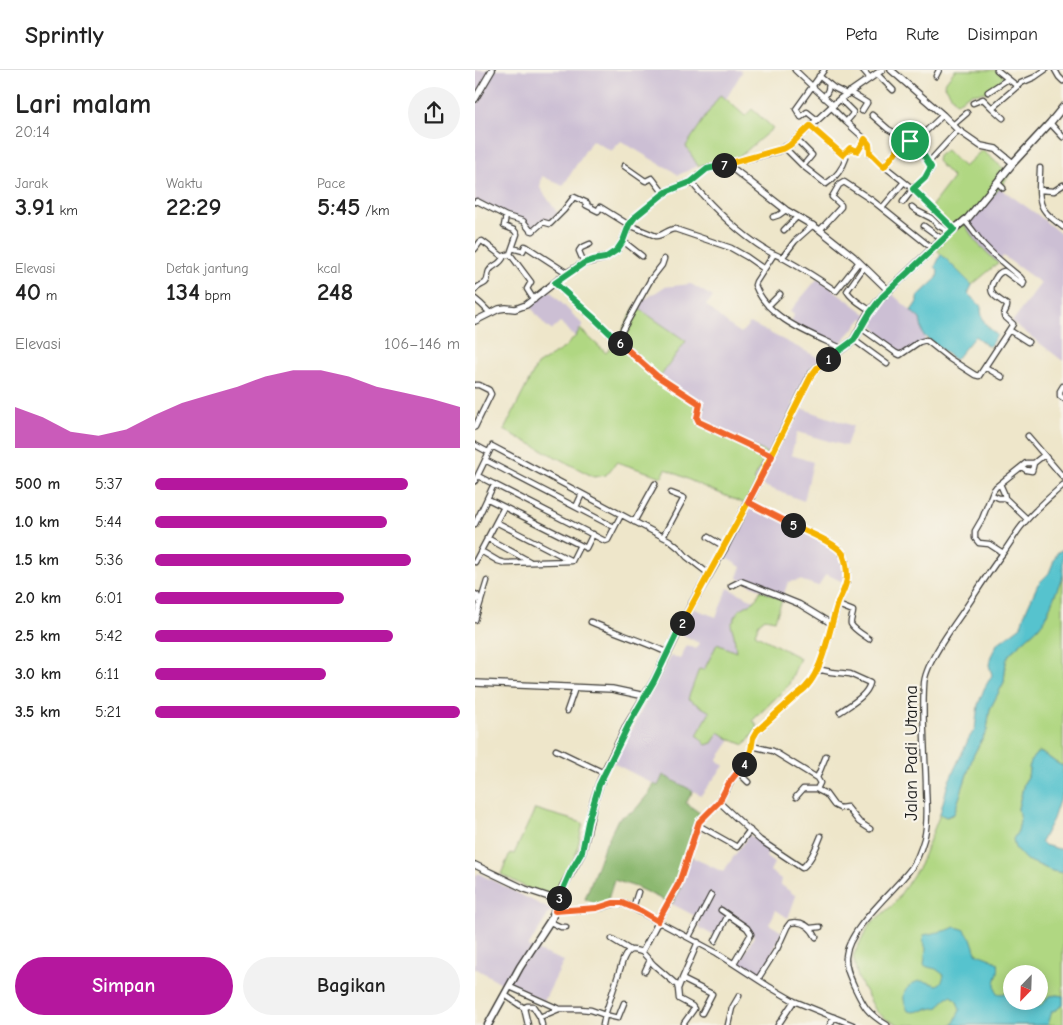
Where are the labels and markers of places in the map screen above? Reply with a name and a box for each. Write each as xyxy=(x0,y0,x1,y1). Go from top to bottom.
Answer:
pin xyxy=(889,120,931,162)
pin: 7 xyxy=(711,152,737,178)
pin: 6 xyxy=(607,330,633,356)
pin: 1 xyxy=(815,346,841,372)
pin: 5 xyxy=(781,512,805,538)
pin: 2 xyxy=(669,610,695,636)
pin: 4 xyxy=(731,752,757,776)
pin: 3 xyxy=(547,886,571,910)

